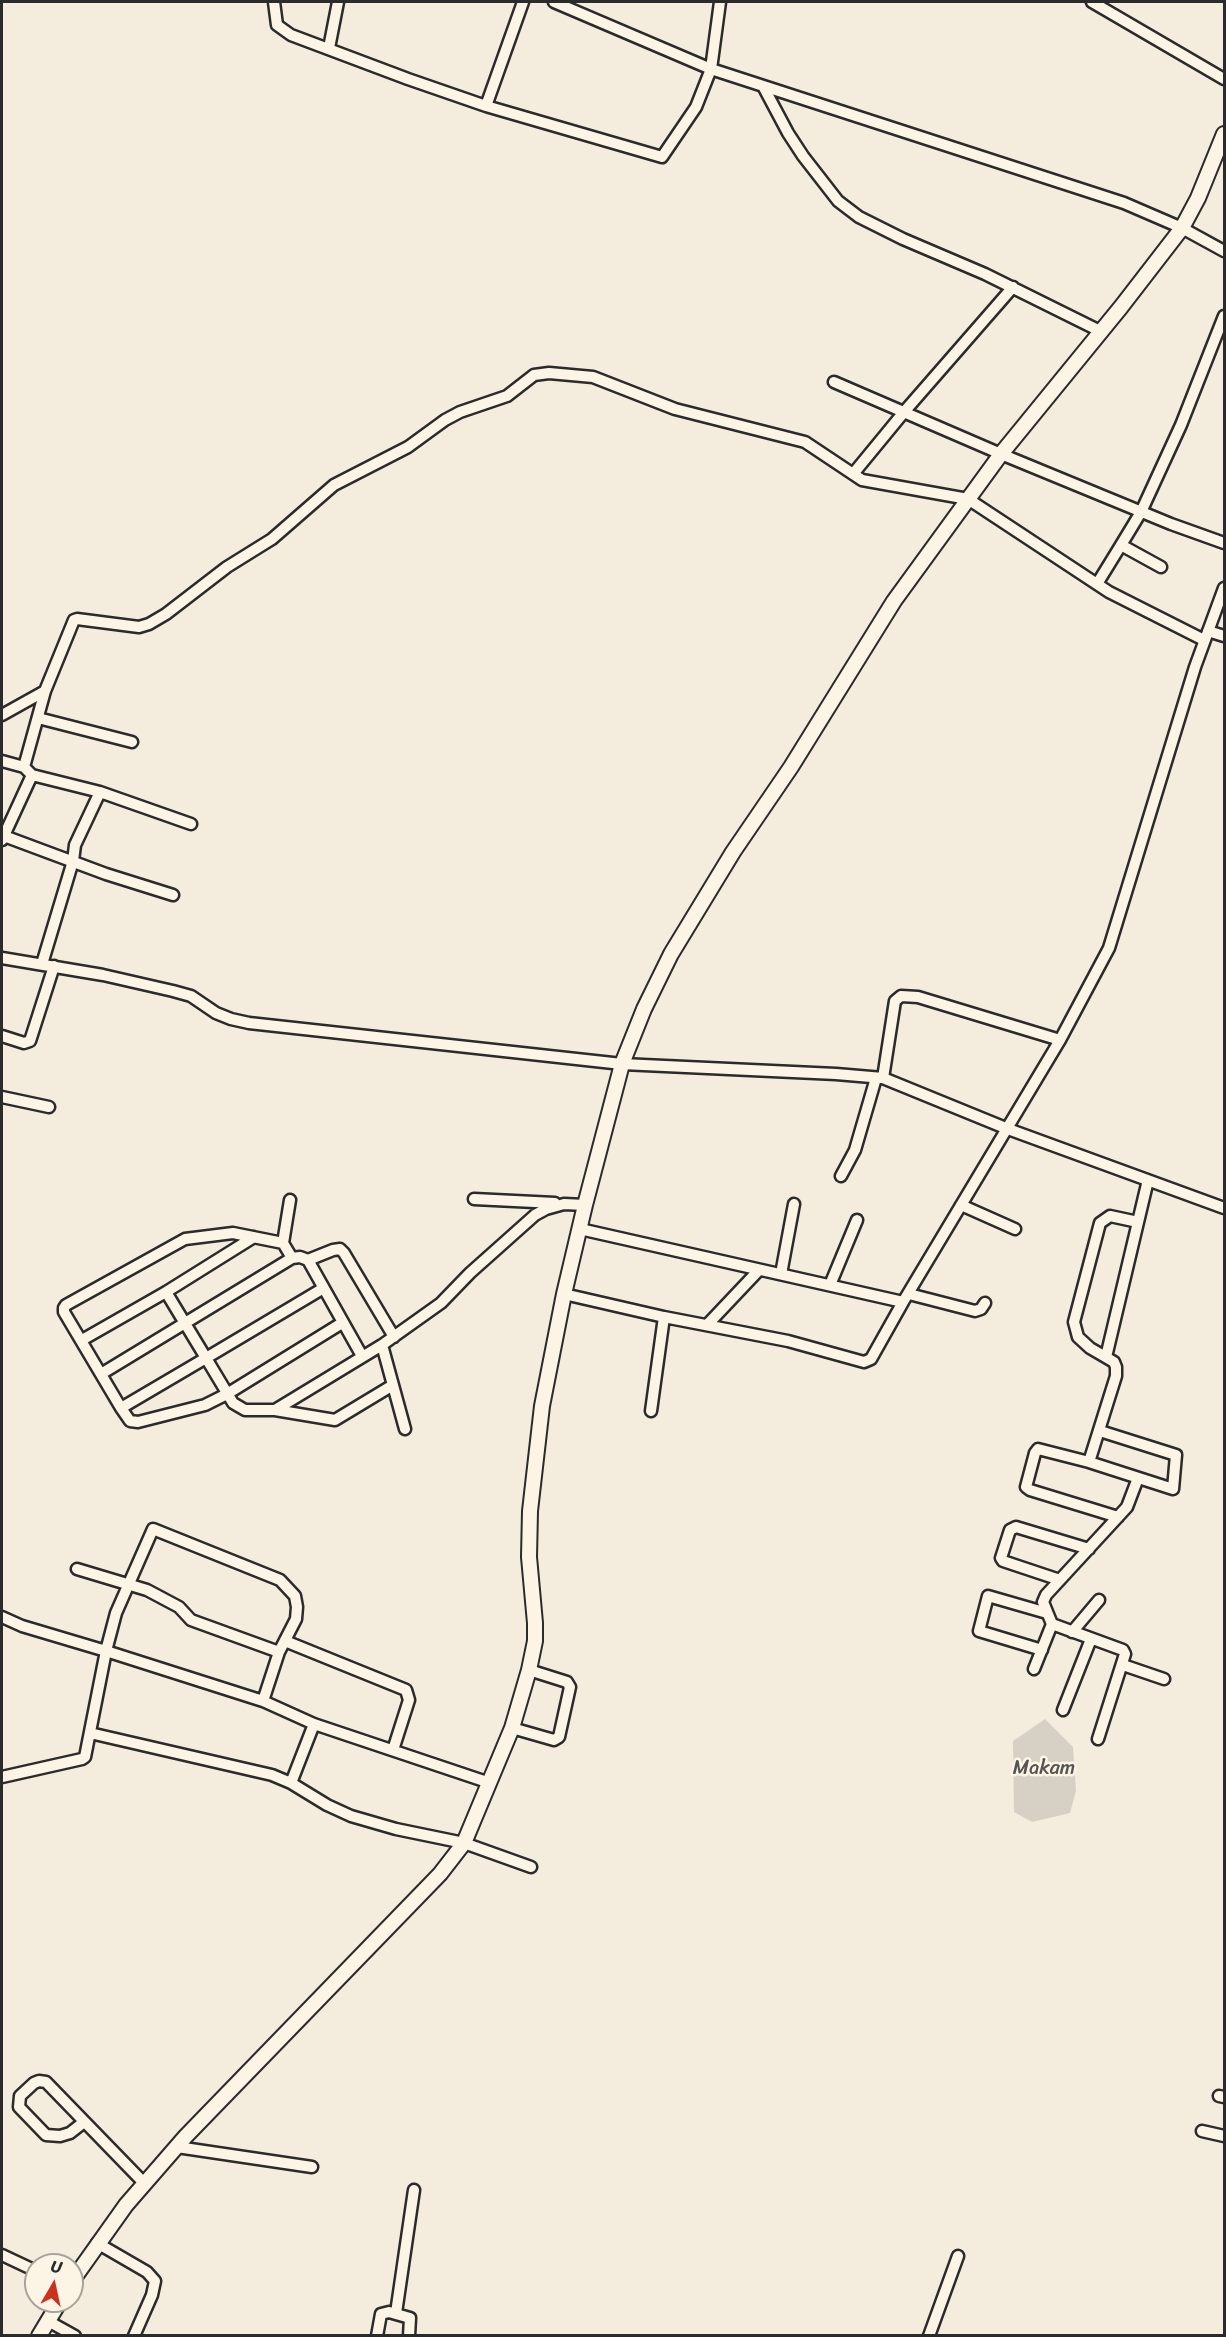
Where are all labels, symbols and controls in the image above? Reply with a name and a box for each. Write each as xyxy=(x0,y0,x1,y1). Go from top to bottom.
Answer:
park label: Makam xyxy=(1013,1757,1075,1781)
text: U xyxy=(49,2252,64,2282)
north arrow xyxy=(24,2253,84,2313)

